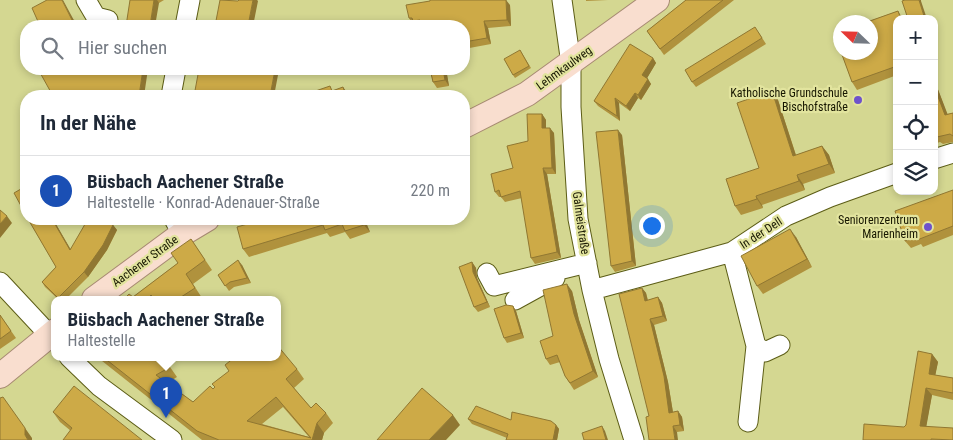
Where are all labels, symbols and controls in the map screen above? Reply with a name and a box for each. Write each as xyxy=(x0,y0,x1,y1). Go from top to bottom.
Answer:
north arrow xyxy=(833,15,878,60)
map controls xyxy=(893,15,938,195)
button: + xyxy=(893,15,938,60)
search box xyxy=(20,20,470,75)
icon: search xyxy=(38,34,66,62)
text: Hier suchen xyxy=(78,36,167,59)
street label: Lehmkaulweg xyxy=(534,43,595,93)
button: − xyxy=(893,60,938,105)
place label: Katholische Grundschule Bischofstraße xyxy=(730,86,848,114)
marker: Katholische Grundschule Bischofstraße xyxy=(852,94,864,106)
button: locate xyxy=(893,105,938,150)
text: In der Nähe xyxy=(40,111,136,135)
button: layers xyxy=(893,150,938,195)
text: Büsbach Aachener Straße xyxy=(87,170,284,193)
text: 1 xyxy=(52,181,60,200)
text: 220 m xyxy=(411,181,450,200)
street label: Galmeistraße xyxy=(570,191,592,256)
text: Haltestelle · Konrad-Adenauer-Straße xyxy=(87,193,320,212)
your location xyxy=(639,213,665,239)
place label: Seniorenzentrum Marienheim xyxy=(838,213,918,241)
street label: In der Dell xyxy=(737,214,785,252)
marker: Seniorenzentrum Marienheim xyxy=(922,221,934,233)
street label: Aachener Straße xyxy=(109,232,181,290)
popup xyxy=(51,296,281,361)
text: Büsbach Aachener Straße xyxy=(68,308,264,331)
text: Haltestelle xyxy=(68,331,135,350)
pin: 1 xyxy=(150,377,182,418)

